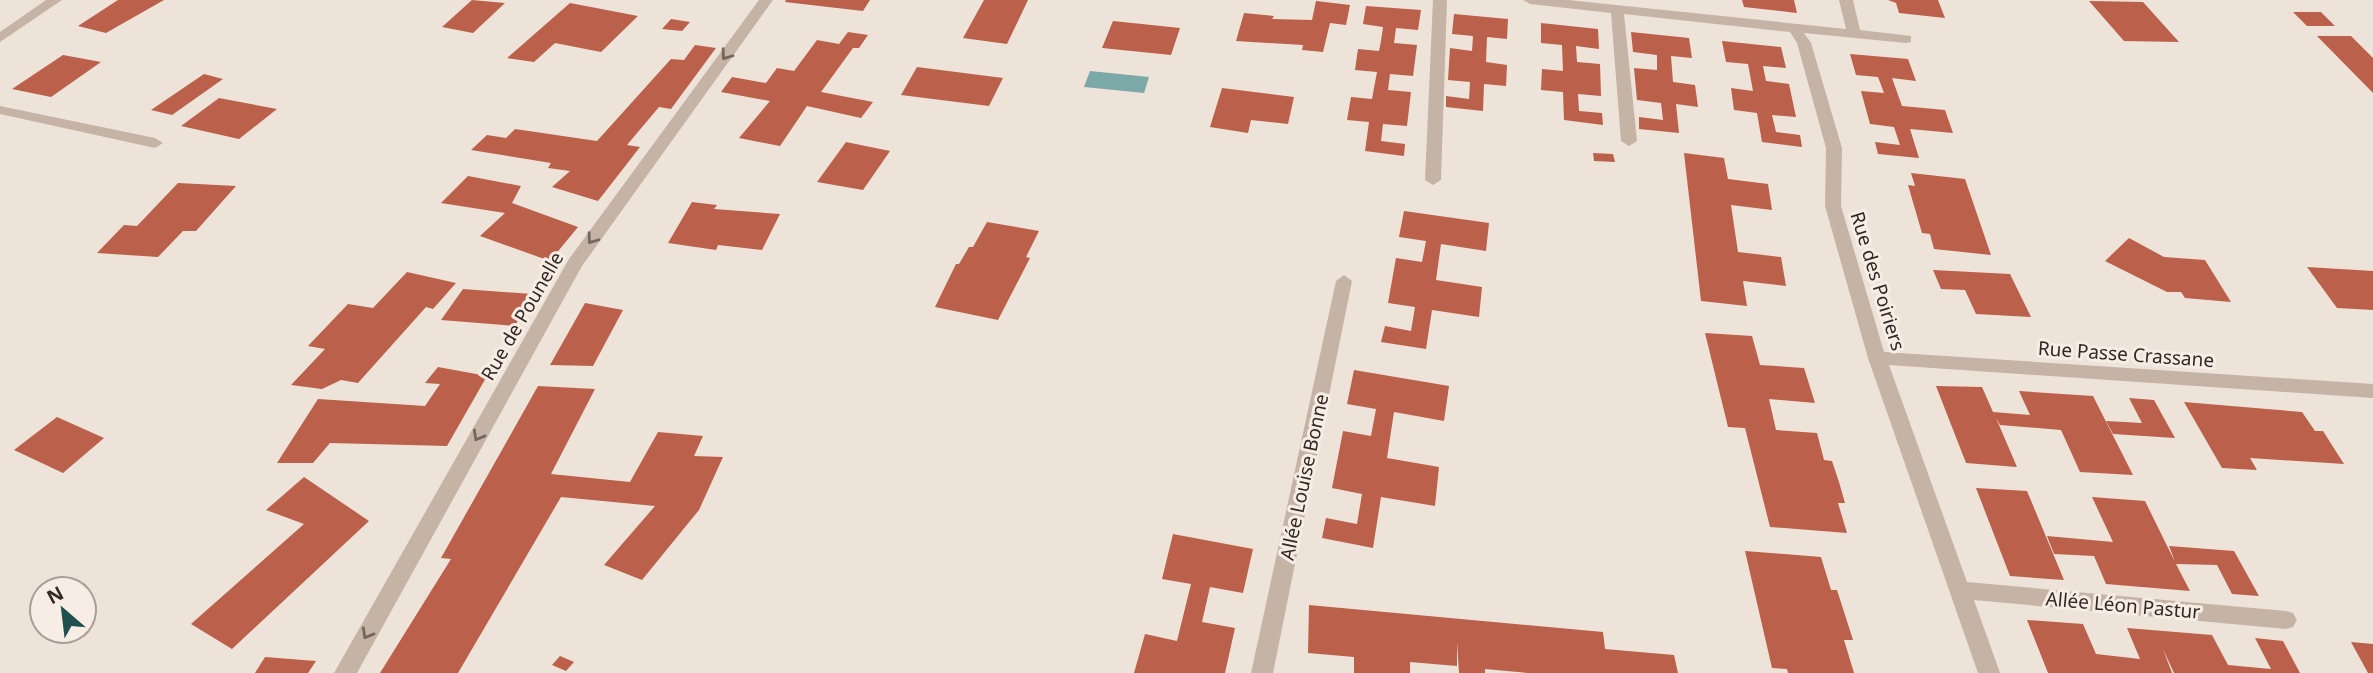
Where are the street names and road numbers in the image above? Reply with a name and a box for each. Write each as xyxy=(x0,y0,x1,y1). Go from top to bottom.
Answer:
street label: Rue des Poiriers xyxy=(1845,208,1911,354)
street label: Rue de Pounelle xyxy=(475,247,569,385)
street label: Rue Passe Crassane xyxy=(2037,335,2215,373)
street label: Allée Louise Bonne xyxy=(1274,392,1334,562)
street label: Allée Léon Pastur xyxy=(2045,585,2201,625)

